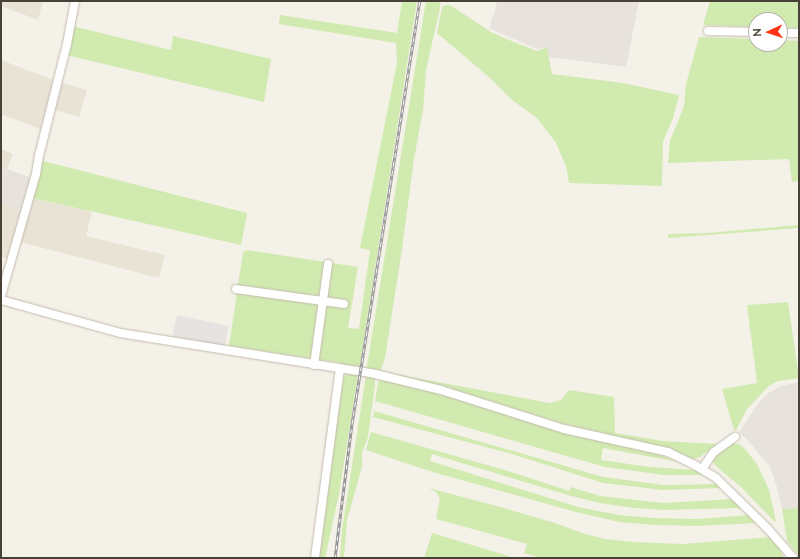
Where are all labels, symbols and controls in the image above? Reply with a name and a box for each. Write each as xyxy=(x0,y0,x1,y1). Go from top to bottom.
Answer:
north arrow xyxy=(748,12,788,52)
text: N xyxy=(750,28,763,37)

